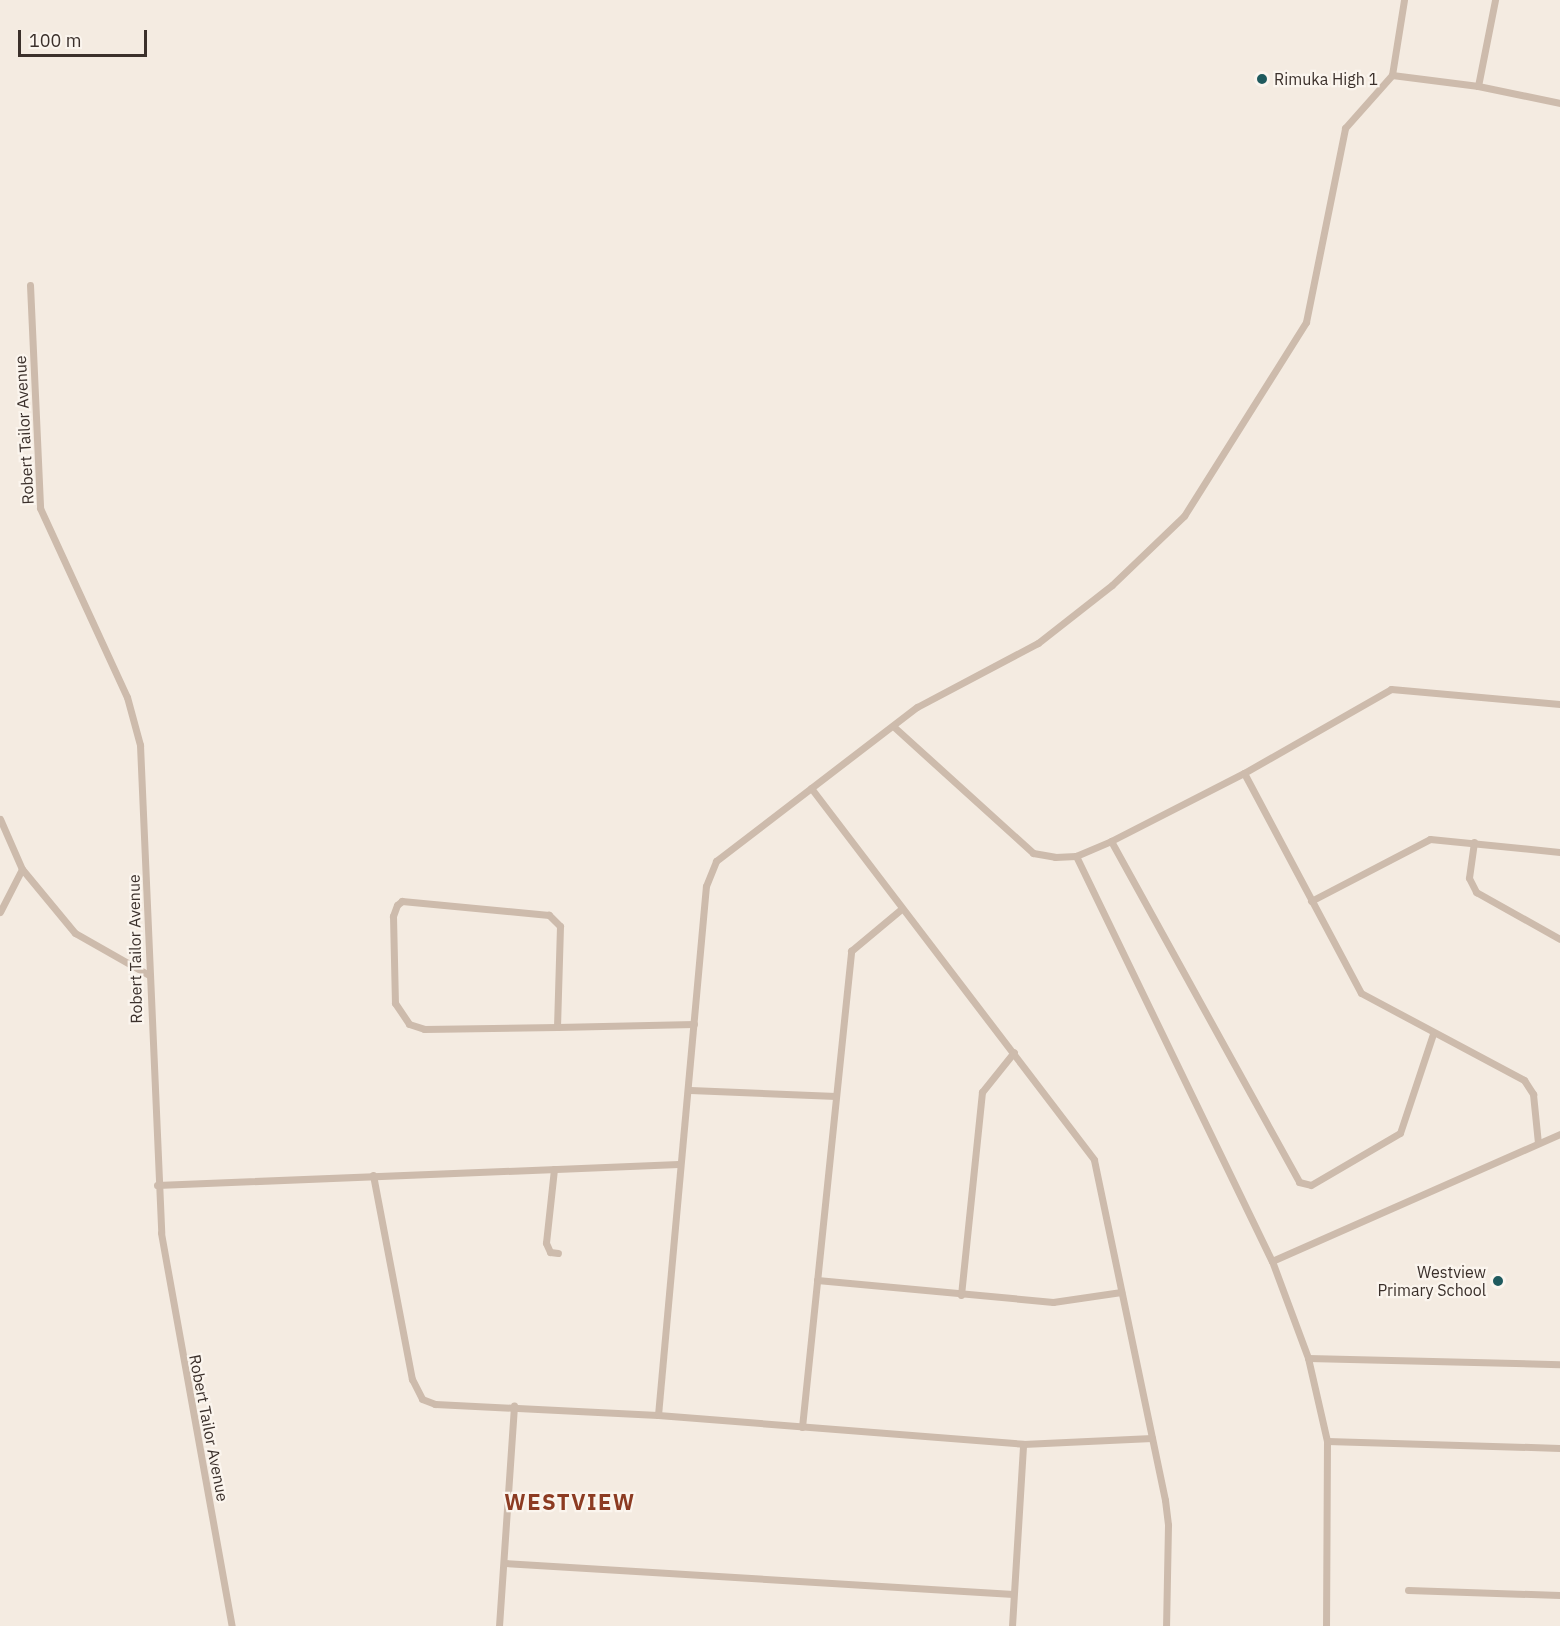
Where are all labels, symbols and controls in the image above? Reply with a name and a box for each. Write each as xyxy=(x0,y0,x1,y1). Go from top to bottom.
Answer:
scale bar xyxy=(21,18,150,56)
text: 100 m xyxy=(29,29,81,52)
place label: Rimuka High 1 xyxy=(1274,69,1378,89)
marker: Rimuka High 1 xyxy=(1255,72,1269,86)
street label: Robert Tailor Avenue xyxy=(11,355,37,505)
street label: Robert Tailor Avenue xyxy=(124,874,146,1024)
place label: Westview Primary School xyxy=(1378,1262,1486,1300)
marker: Westview Primary School xyxy=(1491,1274,1505,1288)
street label: Robert Tailor Avenue xyxy=(185,1353,233,1503)
district label: WESTVIEW xyxy=(504,1489,636,1515)

